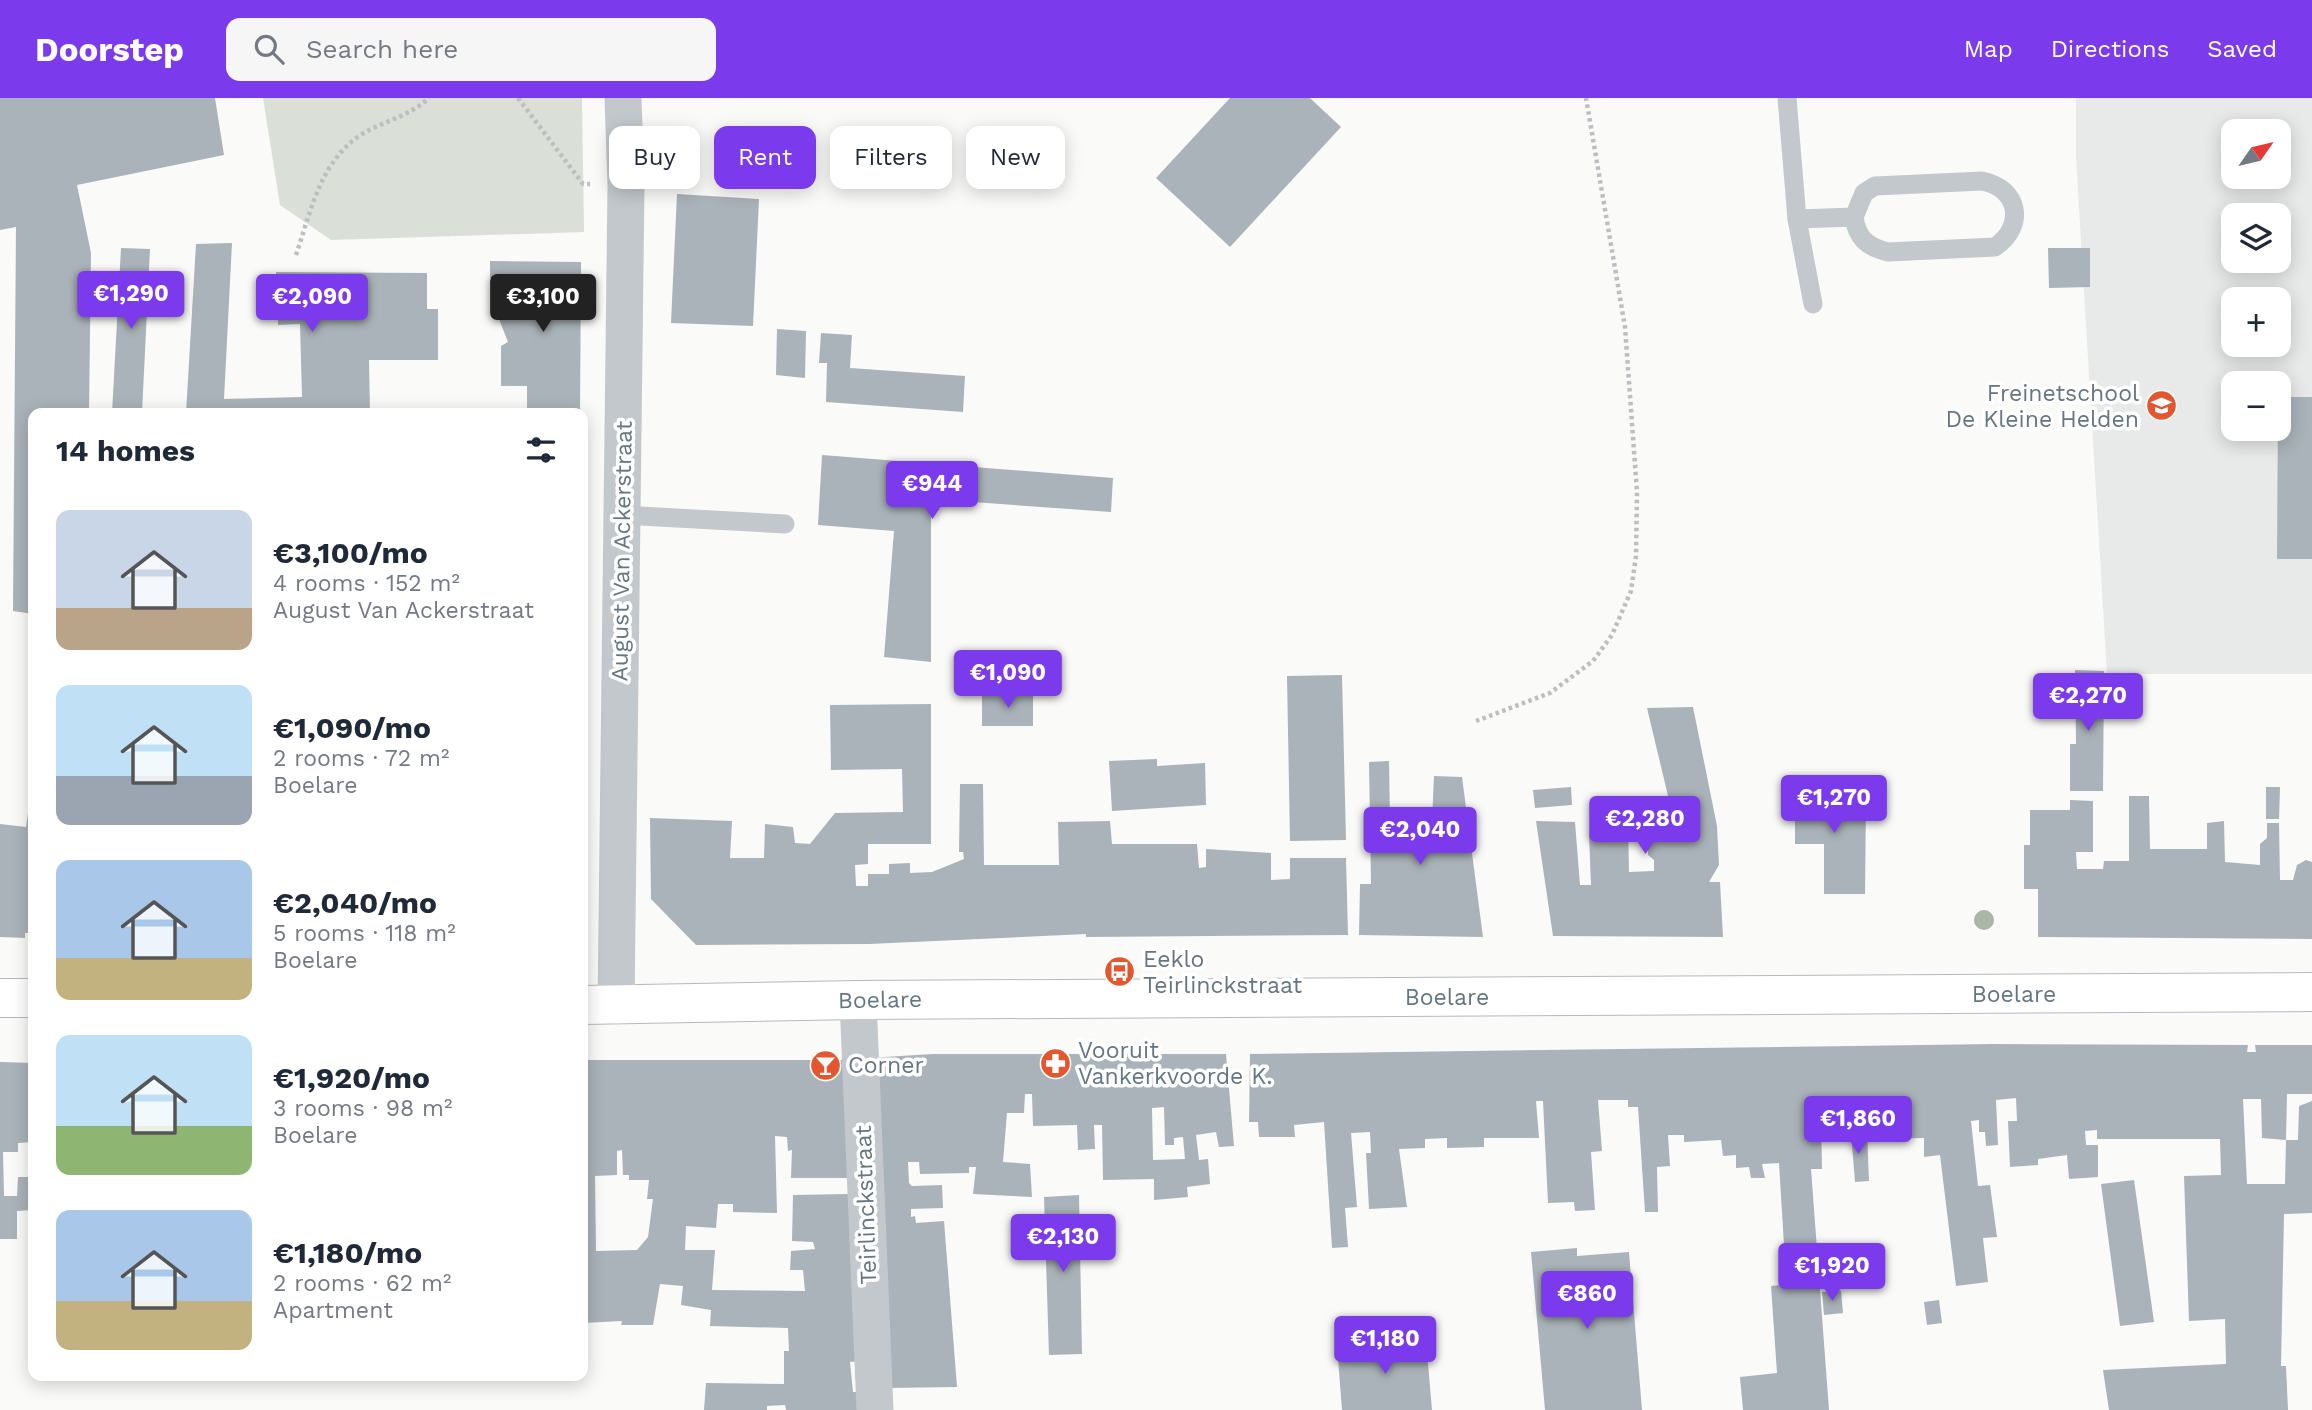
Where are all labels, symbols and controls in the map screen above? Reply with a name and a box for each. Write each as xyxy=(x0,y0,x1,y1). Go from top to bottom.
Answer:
search box xyxy=(226,18,716,81)
text: Doorstep xyxy=(35,30,184,69)
icon: search xyxy=(250,30,288,68)
text: Search here xyxy=(306,34,458,64)
text: Map xyxy=(1964,35,2013,63)
text: Directions xyxy=(2051,35,2169,63)
text: Saved xyxy=(2207,35,2277,63)
north arrow xyxy=(2221,119,2291,189)
map controls xyxy=(2221,119,2291,441)
chip: Buy xyxy=(609,126,700,189)
chip: Rent xyxy=(714,126,816,189)
chip: Filters xyxy=(830,126,952,189)
chip: New xyxy=(966,126,1065,189)
button: layers xyxy=(2221,203,2291,273)
pin: €1,290 xyxy=(74,272,188,331)
pin: €2,090 xyxy=(255,274,369,334)
pin: €3,100 xyxy=(486,274,600,334)
text: €1,290 xyxy=(93,280,169,307)
text: €2,090 xyxy=(272,283,352,310)
text: €3,100 xyxy=(506,283,580,310)
button: + xyxy=(2221,287,2291,357)
button: − xyxy=(2221,371,2291,441)
place label: Freinetschool De Kleine Helden xyxy=(1946,380,2139,433)
school or university icon: Freinetschool De Kleine Helden xyxy=(2145,389,2179,423)
street label: August Van Ackerstraat xyxy=(606,420,638,682)
icon: filters xyxy=(522,431,560,469)
text: 14 homes xyxy=(56,433,195,468)
pin: €944 xyxy=(891,462,973,521)
text: €944 xyxy=(902,470,962,497)
text: €3,100/mo xyxy=(273,535,428,570)
icon: home xyxy=(112,538,196,622)
text: 4 rooms · 152 m² xyxy=(273,570,460,597)
text: August Van Ackerstraat xyxy=(273,597,534,624)
pin: €1,090 xyxy=(951,650,1065,710)
text: €1,090 xyxy=(970,659,1046,686)
pin: €2,270 xyxy=(2031,674,2145,733)
text: €2,270 xyxy=(2049,682,2127,709)
text: €1,090/mo xyxy=(273,710,431,745)
icon: home xyxy=(112,713,196,797)
text: 2 rooms · 72 m² xyxy=(273,745,449,772)
text: Boelare xyxy=(273,772,357,799)
pin: €1,270 xyxy=(1777,776,1891,835)
text: €1,270 xyxy=(1797,784,1871,811)
pin: €2,280 xyxy=(1588,796,1702,856)
text: €2,280 xyxy=(1605,805,1685,832)
pin: €2,040 xyxy=(1363,808,1477,867)
text: €2,040 xyxy=(1380,816,1460,843)
text: €2,040/mo xyxy=(273,885,437,920)
icon: home xyxy=(112,888,196,972)
text: 5 rooms · 118 m² xyxy=(273,920,456,947)
place label: Eeklo Teirlinckstraat xyxy=(1143,946,1303,999)
text: Boelare xyxy=(273,947,357,974)
bus stop icon: Eeklo Teirlinckstraat xyxy=(1103,955,1137,989)
street label: Boelare xyxy=(1972,981,2056,1008)
street label: Boelare xyxy=(1405,984,1489,1011)
street label: Boelare xyxy=(838,986,922,1014)
place label: Vooruit Vankerkvoorde K. xyxy=(1078,1037,1272,1090)
pharmacy icon: Vooruit Vankerkvoorde K. xyxy=(1038,1046,1072,1080)
bar icon: Corner xyxy=(808,1048,842,1082)
place label: Corner xyxy=(848,1052,924,1079)
text: €1,920/mo xyxy=(273,1060,430,1095)
icon: home xyxy=(112,1063,196,1147)
text: 3 rooms · 98 m² xyxy=(273,1095,452,1122)
pin: €1,860 xyxy=(1801,1096,1915,1156)
text: €1,860 xyxy=(1820,1105,1896,1132)
text: Boelare xyxy=(273,1122,357,1149)
street label: Teirlinckstraat xyxy=(850,1125,882,1285)
pin: €2,130 xyxy=(1006,1214,1120,1274)
text: €2,130 xyxy=(1027,1223,1099,1250)
text: €1,180/mo xyxy=(273,1235,422,1270)
icon: home xyxy=(112,1238,196,1322)
pin: €1,920 xyxy=(1775,1244,1889,1303)
text: €1,920 xyxy=(1794,1252,1870,1279)
text: 2 rooms · 62 m² xyxy=(273,1270,451,1297)
pin: €860 xyxy=(1546,1272,1628,1331)
text: €860 xyxy=(1557,1280,1617,1307)
text: Apartment xyxy=(273,1297,393,1324)
pin: €1,180 xyxy=(1328,1316,1442,1376)
text: €1,180 xyxy=(1350,1325,1420,1352)

